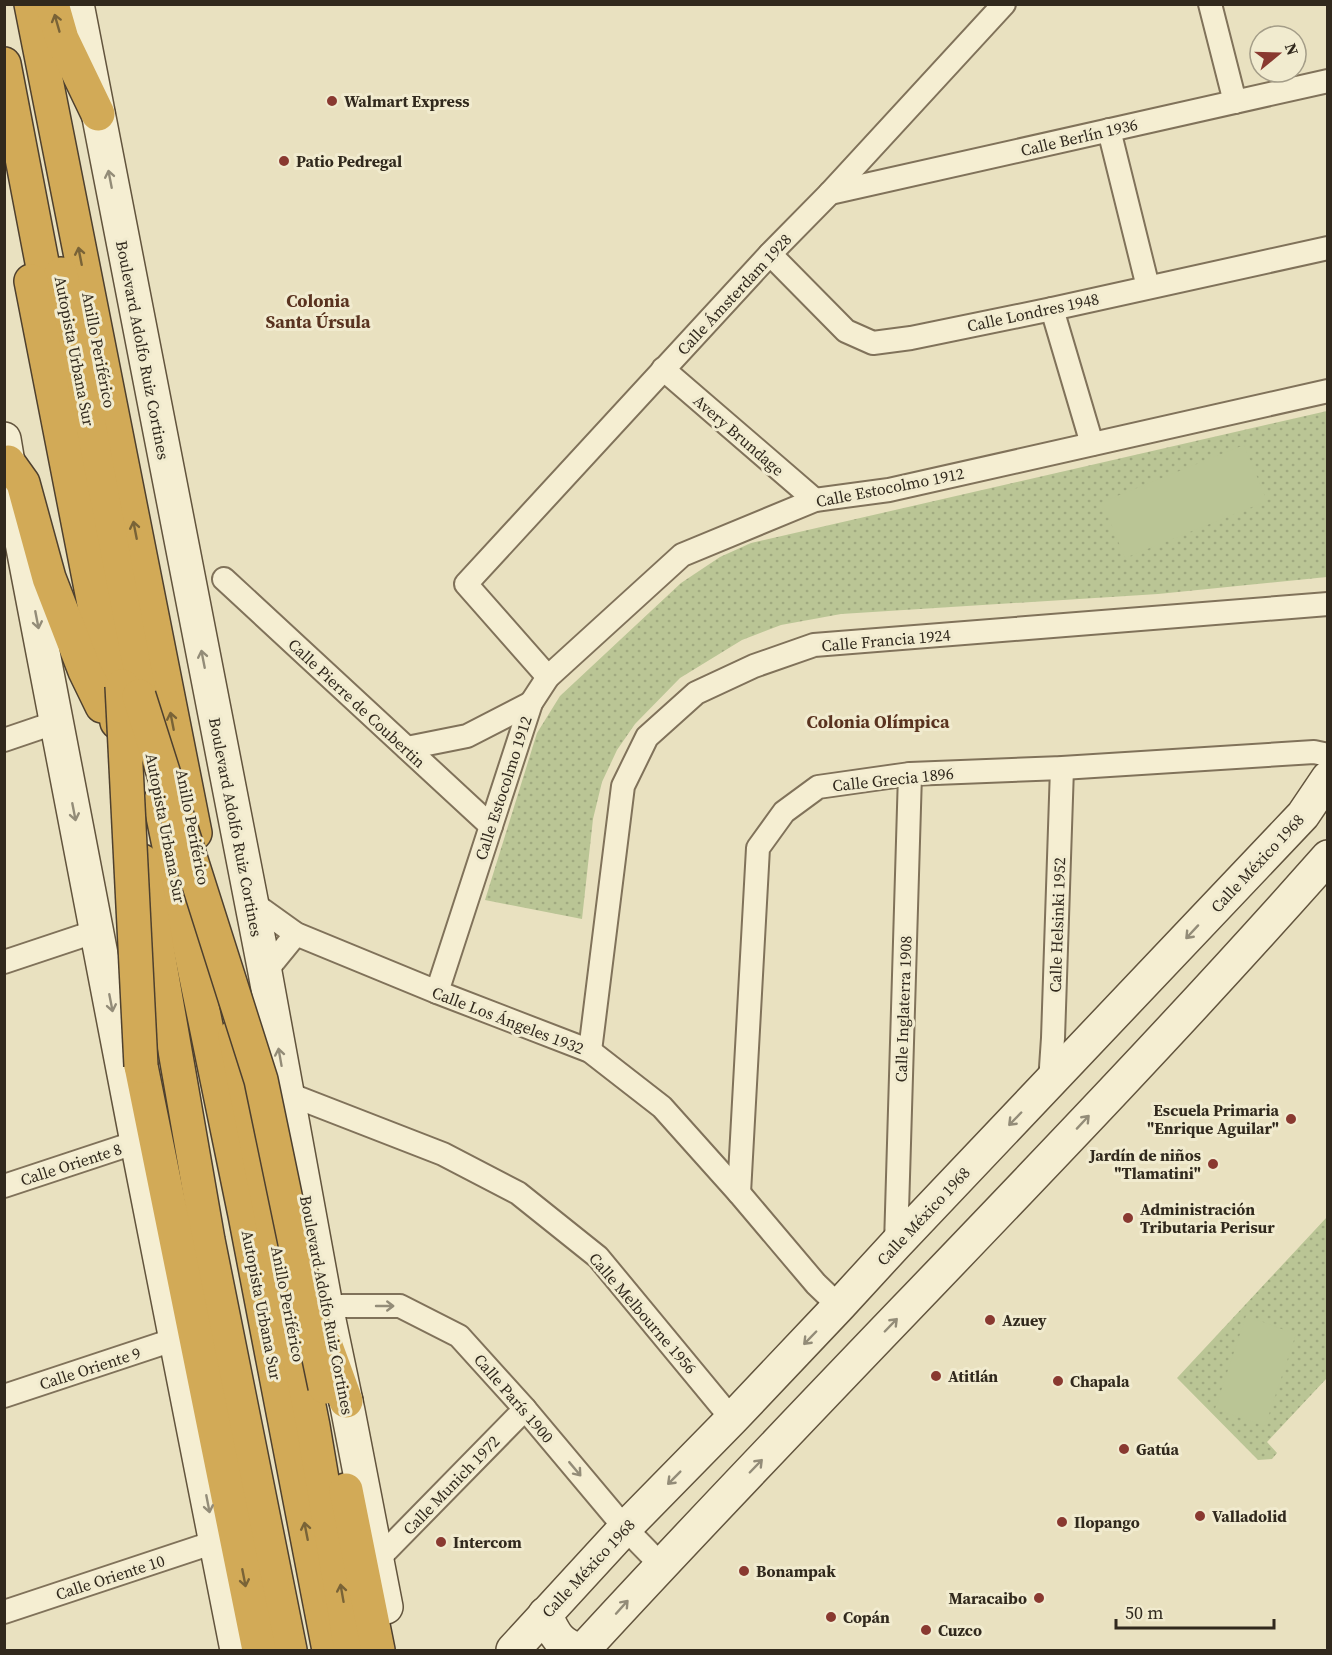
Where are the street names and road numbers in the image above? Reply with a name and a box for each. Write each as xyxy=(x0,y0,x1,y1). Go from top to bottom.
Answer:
street label: Calle Berlín 1936 xyxy=(1018,113,1140,161)
street label: Calle Ámsterdam 1928 xyxy=(672,228,796,360)
street label: Boulevard Adolfo Ruiz Cortines xyxy=(111,239,175,462)
street label: Autopista Urbana Sur xyxy=(50,274,100,428)
street label: Calle Londres 1948 xyxy=(965,287,1101,337)
street label: Anillo Periférico xyxy=(77,290,121,410)
street label: Avery Brundage xyxy=(689,389,789,481)
street label: Calle Estocolmo 1912 xyxy=(814,462,966,512)
street label: Calle Francia 1924 xyxy=(821,623,951,657)
street label: Calle Pierre de Coubertin xyxy=(283,633,431,773)
street label: Calle Estocolmo 1912 xyxy=(469,713,537,863)
street label: Boulevard Adolfo Ruiz Cortines xyxy=(204,716,268,939)
street label: Autopista Urbana Sur xyxy=(141,751,191,905)
street label: Calle Grecia 1896 xyxy=(831,762,955,796)
street label: Anillo Periférico xyxy=(171,767,215,887)
street label: Calle México 1968 xyxy=(1205,809,1309,917)
street label: Calle Helsinki 1952 xyxy=(1044,857,1070,993)
street label: Calle Inglaterra 1908 xyxy=(889,935,917,1083)
street label: Calle Los Ángeles 1932 xyxy=(429,981,587,1059)
street label: Calle Oriente 8 xyxy=(17,1137,125,1191)
street label: Calle México 1968 xyxy=(871,1162,975,1270)
street label: Boulevard Adolfo Ruiz Cortines xyxy=(295,1194,359,1417)
street label: Autopista Urbana Sur xyxy=(237,1228,287,1382)
street label: Anillo Periférico xyxy=(266,1244,310,1364)
street label: Calle Melbourne 1956 xyxy=(584,1248,702,1378)
street label: Calle Oriente 9 xyxy=(36,1341,144,1395)
street label: Calle París 1900 xyxy=(469,1349,559,1447)
street label: Calle Munich 1972 xyxy=(398,1430,504,1540)
street label: Calle México 1968 xyxy=(536,1514,640,1622)
street label: Calle Oriente 10 xyxy=(53,1549,167,1605)

